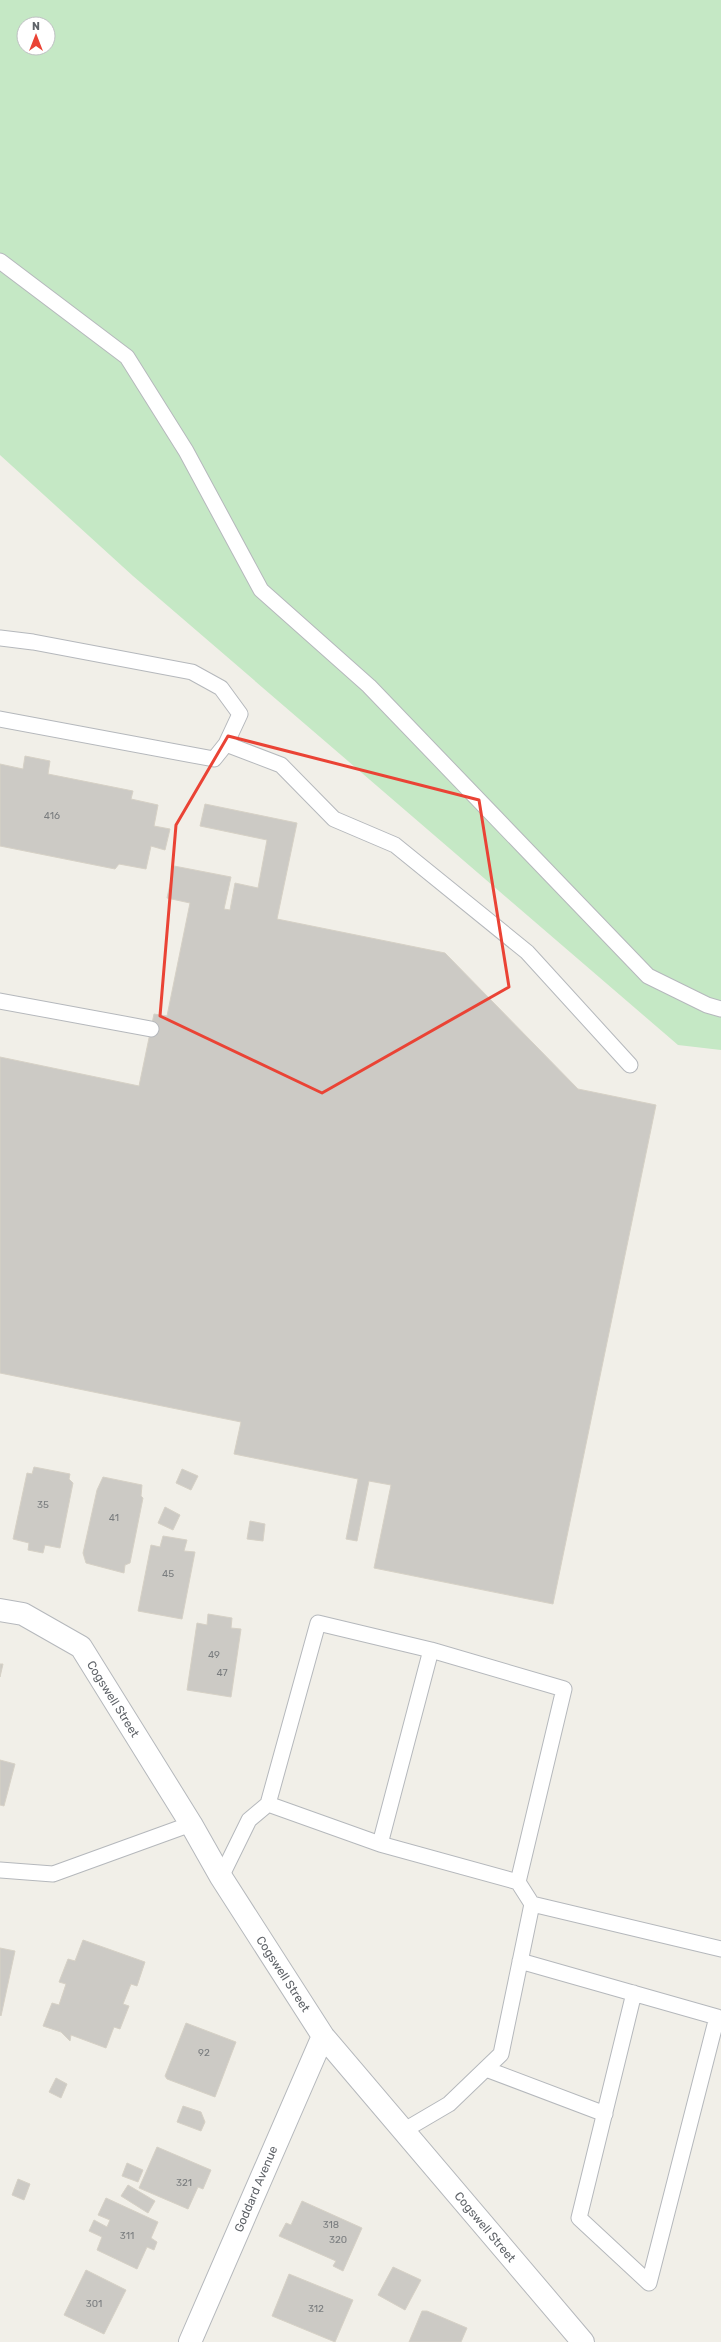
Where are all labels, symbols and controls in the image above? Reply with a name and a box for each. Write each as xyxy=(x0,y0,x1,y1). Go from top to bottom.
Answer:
north arrow xyxy=(16,16,56,56)
text: N xyxy=(32,20,40,33)
house number: 416 xyxy=(44,810,60,822)
house number: 35 xyxy=(37,1499,49,1511)
house number: 41 xyxy=(109,1512,119,1524)
house number: 45 xyxy=(162,1568,174,1580)
house number: 49 xyxy=(208,1649,220,1661)
street label: Cogswell Street xyxy=(84,1658,142,1740)
house number: 47 xyxy=(216,1667,228,1679)
street label: Cogswell Street xyxy=(253,1933,313,2015)
house number: 92 xyxy=(198,2047,210,2059)
street label: Goddard Avenue xyxy=(232,2144,281,2234)
house number: 321 xyxy=(176,2177,192,2189)
street label: Cogswell Street xyxy=(451,2189,519,2265)
house number: 318 xyxy=(323,2219,339,2231)
house number: 311 xyxy=(120,2230,134,2242)
house number: 320 xyxy=(329,2234,347,2246)
house number: 301 xyxy=(86,2298,102,2310)
house number: 312 xyxy=(308,2303,324,2315)

